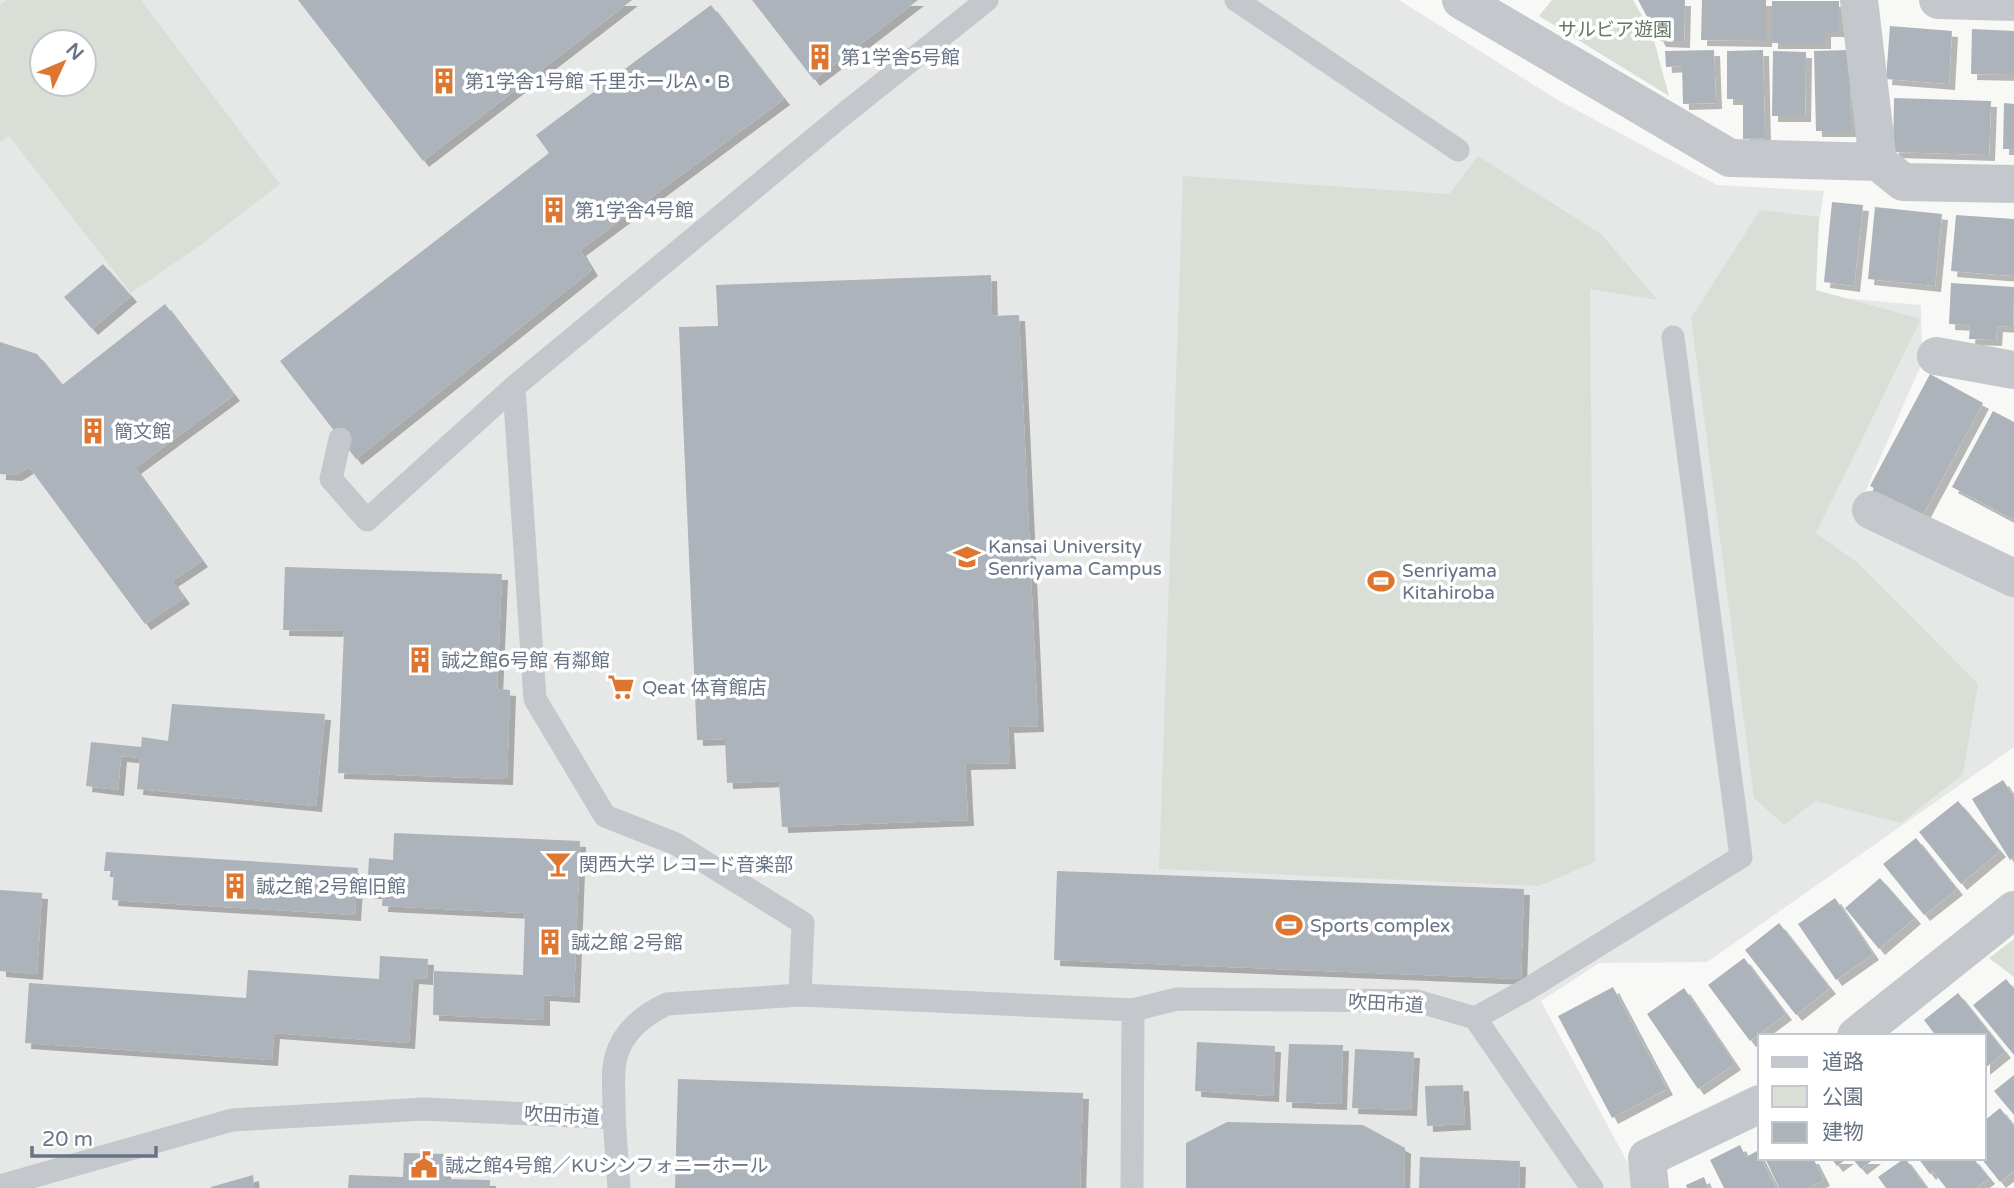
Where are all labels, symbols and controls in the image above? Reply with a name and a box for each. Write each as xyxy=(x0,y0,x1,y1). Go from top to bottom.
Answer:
park label: サルビア遊園 xyxy=(1558,19,1672,41)
north arrow xyxy=(28,28,98,98)
text: N xyxy=(61,39,88,65)
building icon: 第1学舎5号館 xyxy=(805,42,835,72)
place label: 第1学舎5号館 xyxy=(841,47,960,69)
building icon: 第1学舎1号館 千里ホールA・B xyxy=(429,66,459,96)
place label: 第1学舎1号館 千里ホールA・B xyxy=(465,71,730,93)
building icon: 第1学舎4号館 xyxy=(539,195,569,225)
place label: 第1学舎4号館 xyxy=(575,200,694,222)
building icon: 簡文館 xyxy=(78,416,108,446)
place label: 簡文館 xyxy=(114,421,171,443)
place label: Kansai University Senriyama Campus xyxy=(988,536,1162,580)
school or university icon: Kansai University Senriyama Campus xyxy=(952,542,982,572)
place label: Senriyama Kitahiroba xyxy=(1402,560,1497,604)
sports icon: Senriyama Kitahiroba xyxy=(1366,566,1396,596)
building icon: 誠之館6号館 有鄰館 xyxy=(405,645,435,675)
place label: 誠之館6号館 有鄰館 xyxy=(441,650,610,672)
supermarket icon: Qeat 体育館店 xyxy=(606,672,636,702)
place label: Qeat 体育館店 xyxy=(642,677,766,699)
bar icon: 関西大学 レコード音楽部 xyxy=(543,849,573,879)
place label: 関西大学 レコード音楽部 xyxy=(579,854,793,876)
building icon: 誠之館 2号館旧館 xyxy=(220,871,250,901)
place label: 誠之館 2号館旧館 xyxy=(256,876,406,898)
sports icon: Sports complex xyxy=(1274,910,1304,940)
place label: Sports complex xyxy=(1310,915,1450,937)
building icon: 誠之館 2号館 xyxy=(535,927,565,957)
place label: 誠之館 2号館 xyxy=(571,932,683,954)
street label: 吹田市道 xyxy=(1347,991,1424,1017)
legend xyxy=(1758,1034,1986,1160)
text: 道路 xyxy=(1822,1050,1864,1075)
text: 公園 xyxy=(1822,1085,1864,1110)
street label: 吹田市道 xyxy=(523,1103,600,1129)
scale bar xyxy=(32,1114,156,1158)
text: 建物 xyxy=(1822,1120,1864,1145)
text: 20 m xyxy=(42,1127,93,1152)
public building icon: 誠之館4号館／KUシンフォニーホール xyxy=(409,1150,439,1180)
place label: 誠之館4号館／KUシンフォニーホール xyxy=(445,1155,769,1177)

